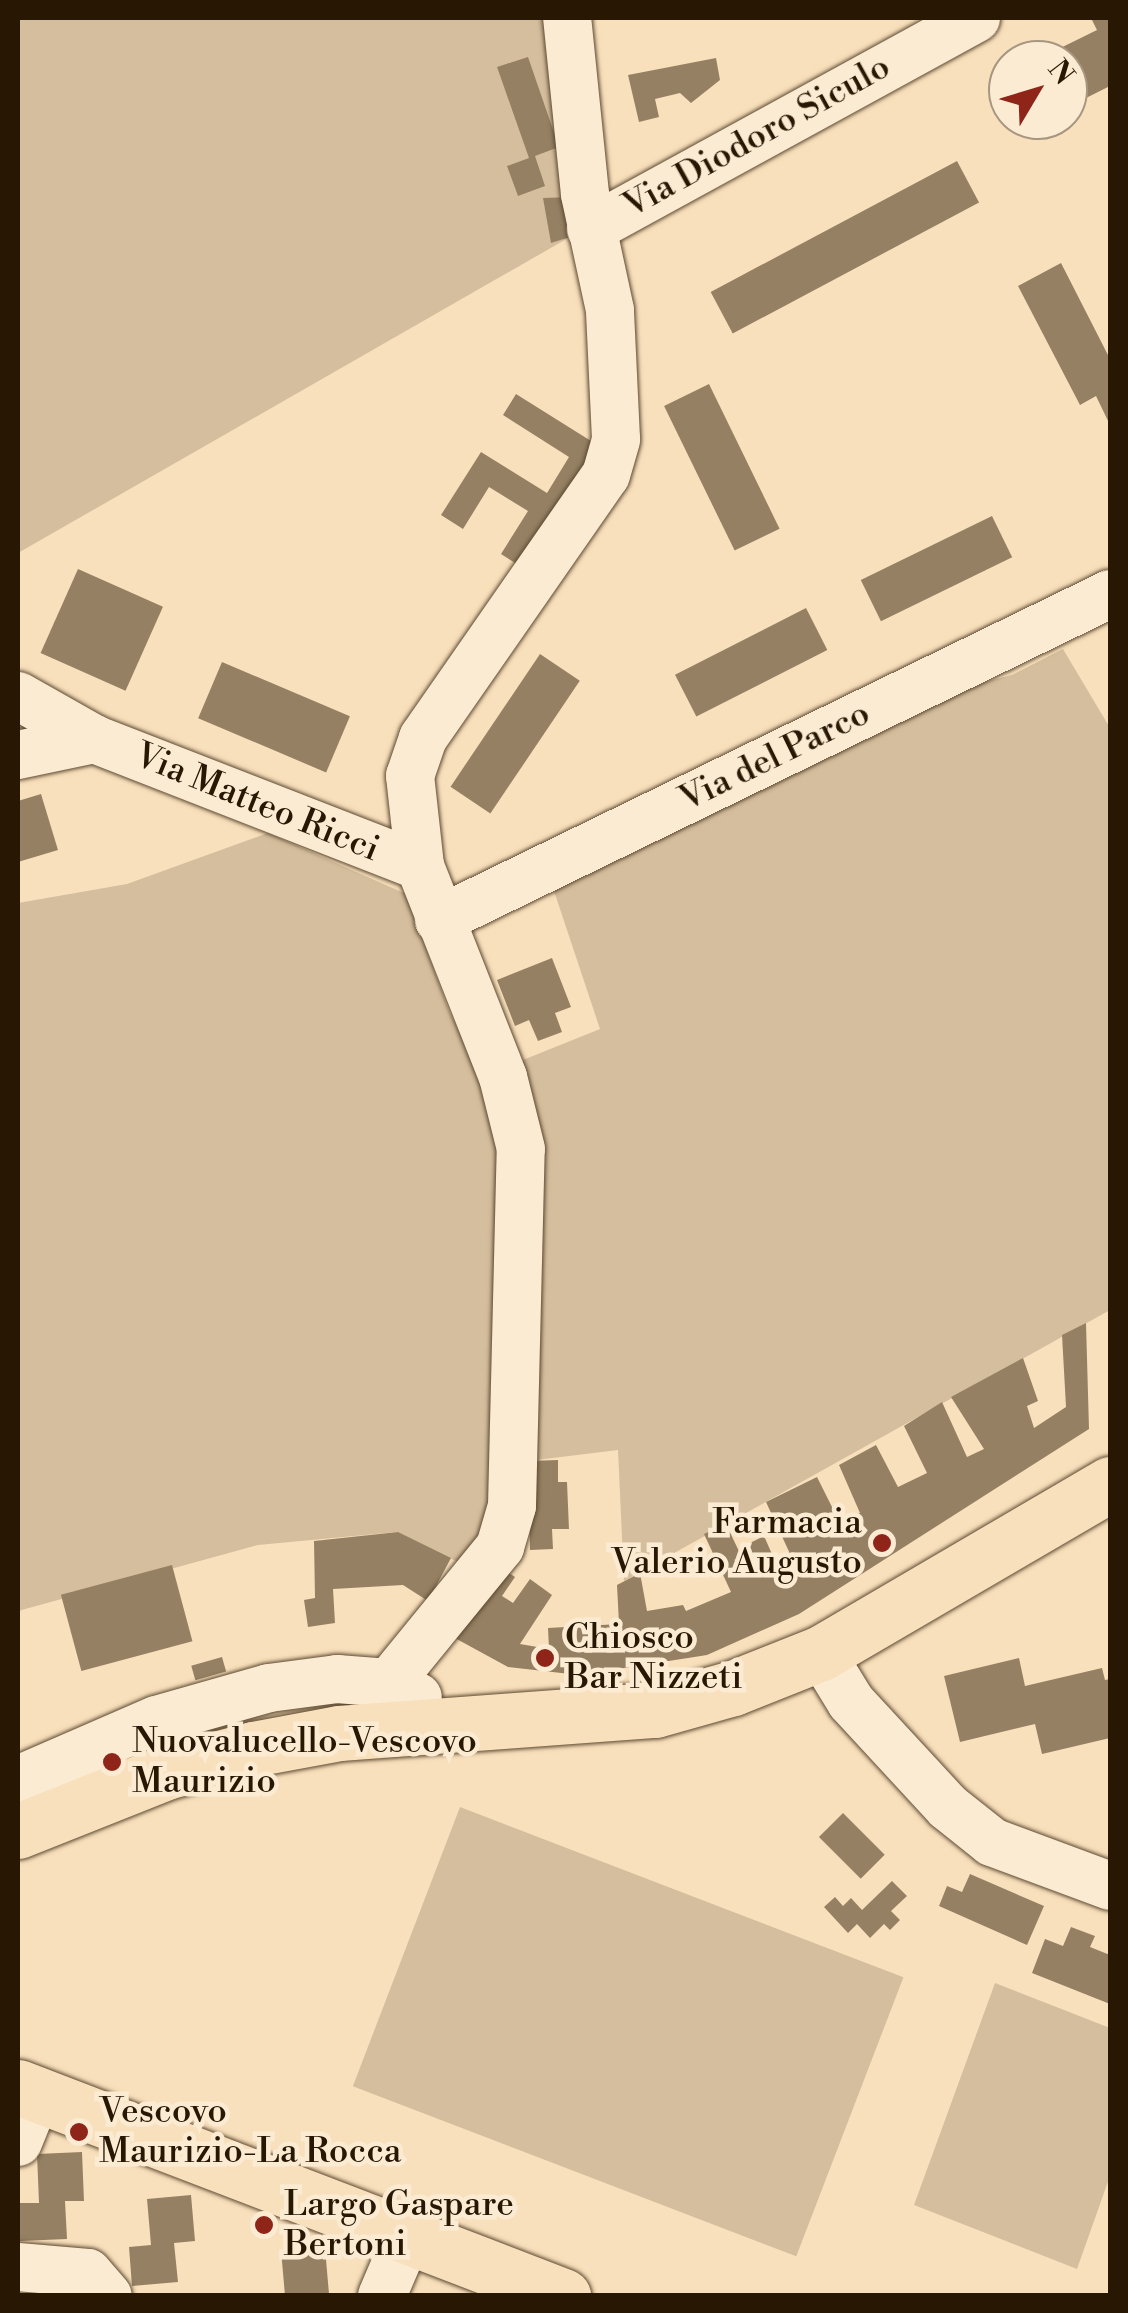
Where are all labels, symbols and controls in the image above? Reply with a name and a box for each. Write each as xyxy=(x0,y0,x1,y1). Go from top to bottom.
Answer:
north arrow xyxy=(988,40,1088,140)
street label: Via Diodoro Siculo xyxy=(616,46,898,228)
text: N xyxy=(1040,53,1081,92)
street label: Via del Parco xyxy=(673,693,877,821)
street label: Via Matteo Ricci xyxy=(129,735,385,871)
place label: Farmacia Valerio Augusto xyxy=(611,1502,862,1584)
marker: Farmacia Valerio Augusto xyxy=(871,1532,893,1554)
place label: Chiosco Bar Nizzeti xyxy=(565,1617,742,1699)
marker: Chiosco Bar Nizzeti xyxy=(534,1647,556,1669)
place label: Nuovalucello-Vescovo Maurizio xyxy=(132,1721,477,1803)
marker: Nuovalucello-Vescovo Maurizio xyxy=(101,1751,123,1773)
place label: Vescovo Maurizio-La Rocca xyxy=(99,2091,402,2173)
marker: Vescovo Maurizio-La Rocca xyxy=(68,2121,90,2143)
place label: Largo Gaspare Bertoni xyxy=(284,2184,514,2266)
marker: Largo Gaspare Bertoni xyxy=(253,2214,275,2236)

